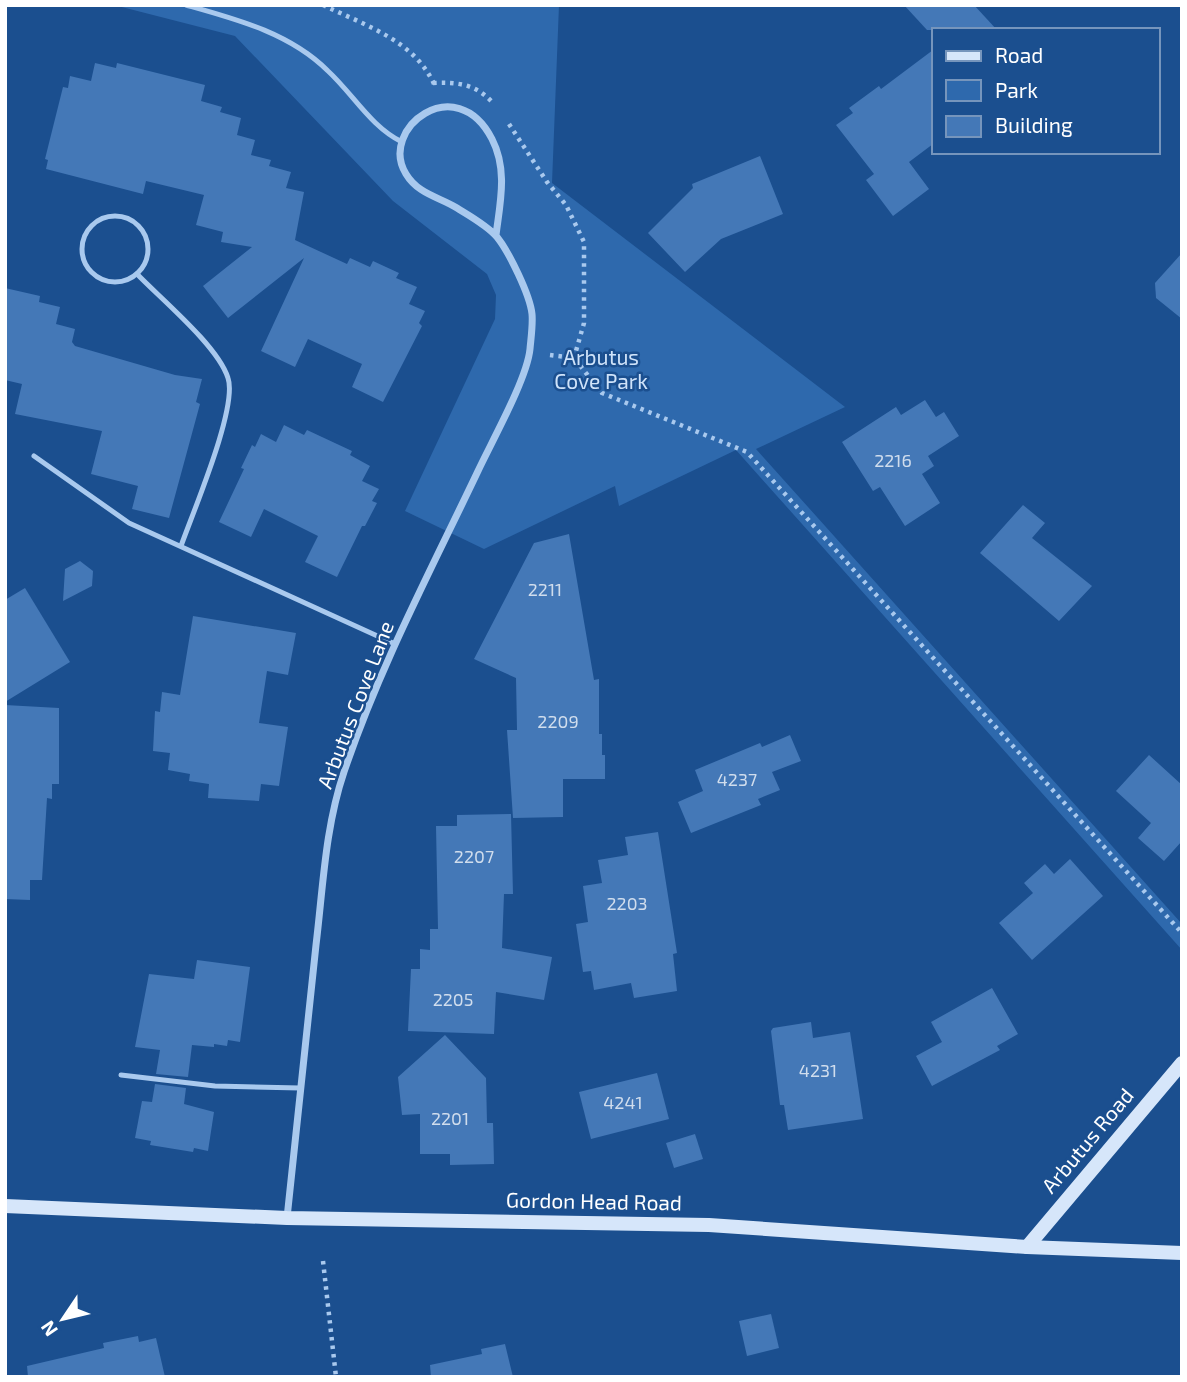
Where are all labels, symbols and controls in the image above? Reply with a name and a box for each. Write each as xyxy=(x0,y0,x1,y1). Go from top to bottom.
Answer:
legend xyxy=(932,28,1159,154)
text: Road xyxy=(995,42,1043,67)
text: Park xyxy=(995,77,1038,102)
text: Building xyxy=(995,112,1073,137)
park label: Arbutus Cove Park xyxy=(554,344,648,393)
house number: 2216 xyxy=(874,449,912,471)
house number: 2211 xyxy=(528,578,562,600)
street label: Arbutus Cove Lane xyxy=(311,617,398,792)
house number: 2209 xyxy=(537,710,579,732)
house number: 4237 xyxy=(717,768,757,790)
house number: 2207 xyxy=(454,845,494,867)
house number: 2203 xyxy=(606,892,648,914)
house number: 2205 xyxy=(433,988,473,1010)
house number: 4231 xyxy=(799,1059,837,1081)
street label: Arbutus Road xyxy=(1036,1083,1138,1198)
house number: 4241 xyxy=(603,1091,643,1113)
house number: 2201 xyxy=(431,1107,469,1129)
street label: Gordon Head Road xyxy=(506,1186,682,1215)
north arrow xyxy=(28,1284,98,1354)
text: N xyxy=(35,1317,62,1341)

